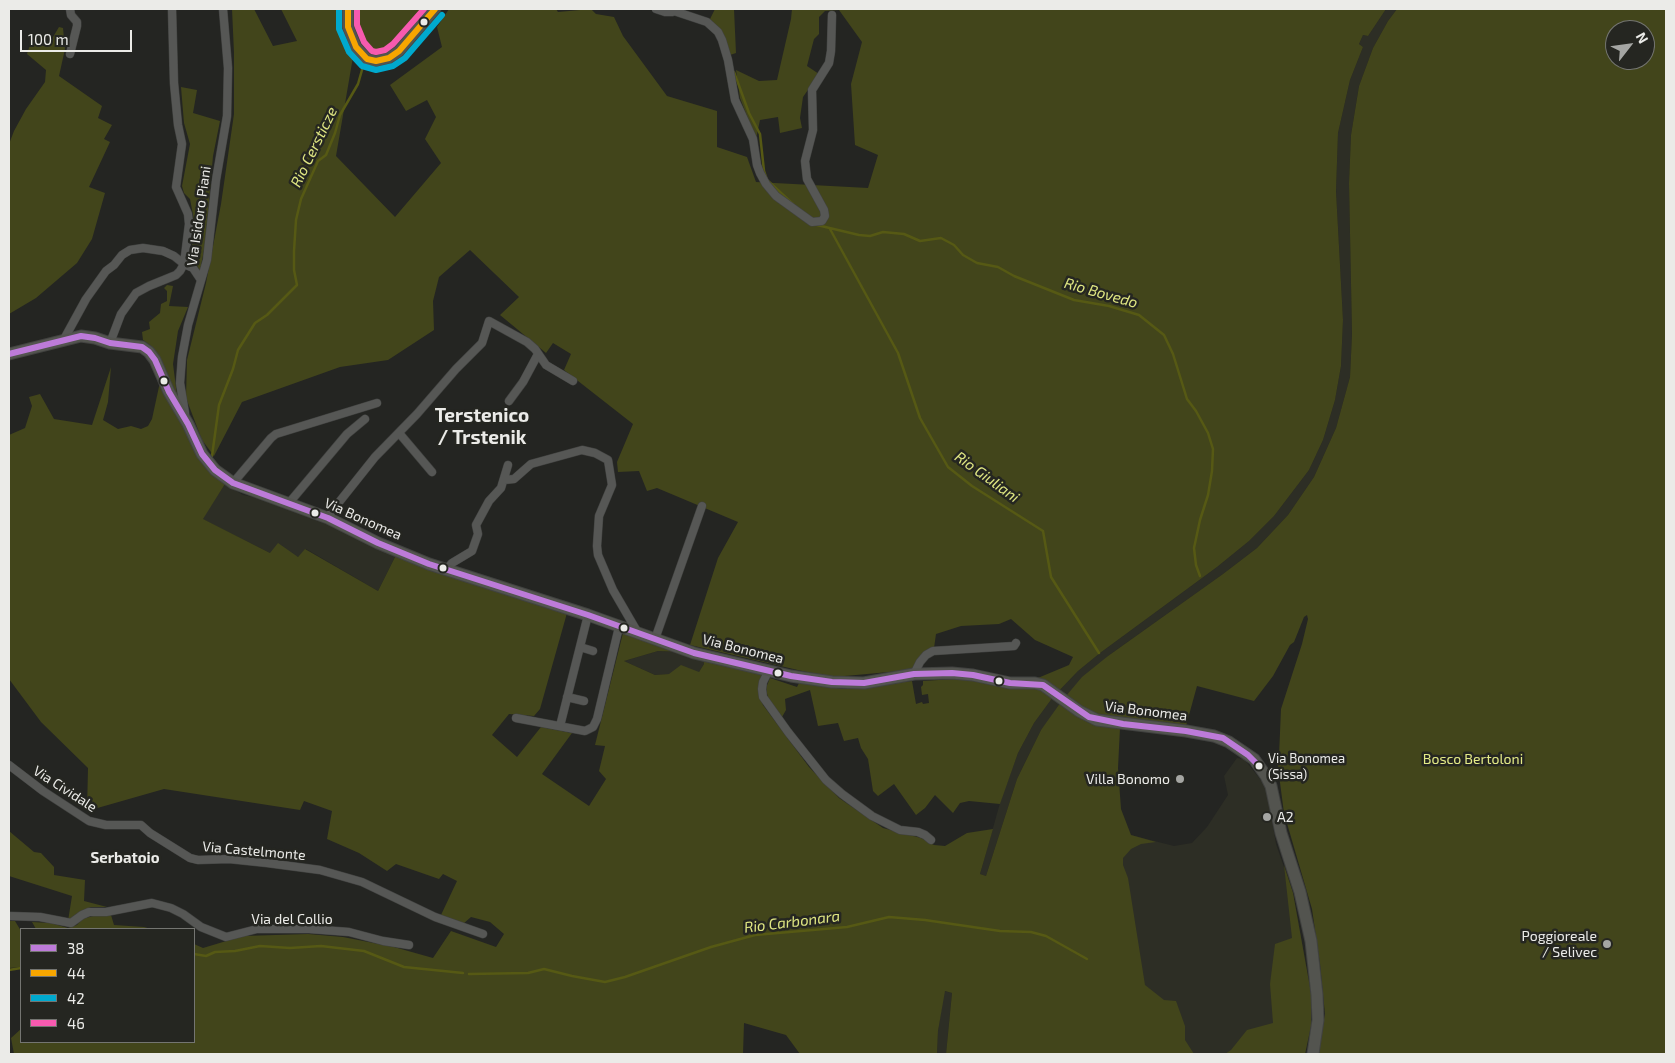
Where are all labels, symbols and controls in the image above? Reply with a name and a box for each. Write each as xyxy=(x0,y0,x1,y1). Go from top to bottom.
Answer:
unlabelled marker xyxy=(419,17,429,27)
scale bar xyxy=(22,20,135,52)
north arrow xyxy=(1605,20,1655,70)
text: N xyxy=(1633,29,1652,46)
text: 100 m xyxy=(28,30,69,48)
water label: Rio Cersticze xyxy=(287,104,341,190)
street label: Via Isidoro Piani xyxy=(184,165,214,267)
water label: Rio Bovedo xyxy=(1062,274,1140,312)
unlabelled marker xyxy=(159,376,169,386)
district label: Terstenico / Trstenik xyxy=(435,405,529,449)
water label: Rio Giuliani xyxy=(951,448,1023,506)
street label: Via Bonomea xyxy=(322,494,404,544)
unlabelled marker xyxy=(310,508,320,518)
unlabelled marker xyxy=(438,563,448,573)
unlabelled marker xyxy=(619,623,629,633)
street label: Via Bonomea xyxy=(701,631,785,667)
unlabelled marker xyxy=(773,668,783,678)
unlabelled marker xyxy=(994,676,1004,686)
street label: Via Bonomea xyxy=(1104,698,1188,724)
place label: Via Bonomea (Sissa) xyxy=(1268,751,1345,782)
park label: Bosco Bertoloni xyxy=(1423,751,1523,767)
marker: Via Bonomea (Sissa) xyxy=(1254,761,1264,771)
street label: Via Cividale xyxy=(30,762,100,816)
place label: Villa Bonomo xyxy=(1086,771,1170,787)
marker: Villa Bonomo xyxy=(1174,773,1186,785)
place label: A2 xyxy=(1277,809,1294,825)
marker: A2 xyxy=(1261,811,1273,823)
street label: Via Castelmonte xyxy=(202,838,306,864)
district label: Serbatoio xyxy=(90,849,160,867)
water label: Rio Carbonara xyxy=(743,907,841,937)
street label: Via del Collio xyxy=(251,911,333,927)
legend xyxy=(20,928,195,1043)
place label: Poggioreale / Selivec xyxy=(1522,928,1597,960)
marker: Poggioreale / Selivec xyxy=(1601,938,1613,950)
text: 38 xyxy=(67,939,84,957)
text: 44 xyxy=(67,964,85,982)
text: 42 xyxy=(67,989,85,1007)
text: 46 xyxy=(67,1014,85,1032)

